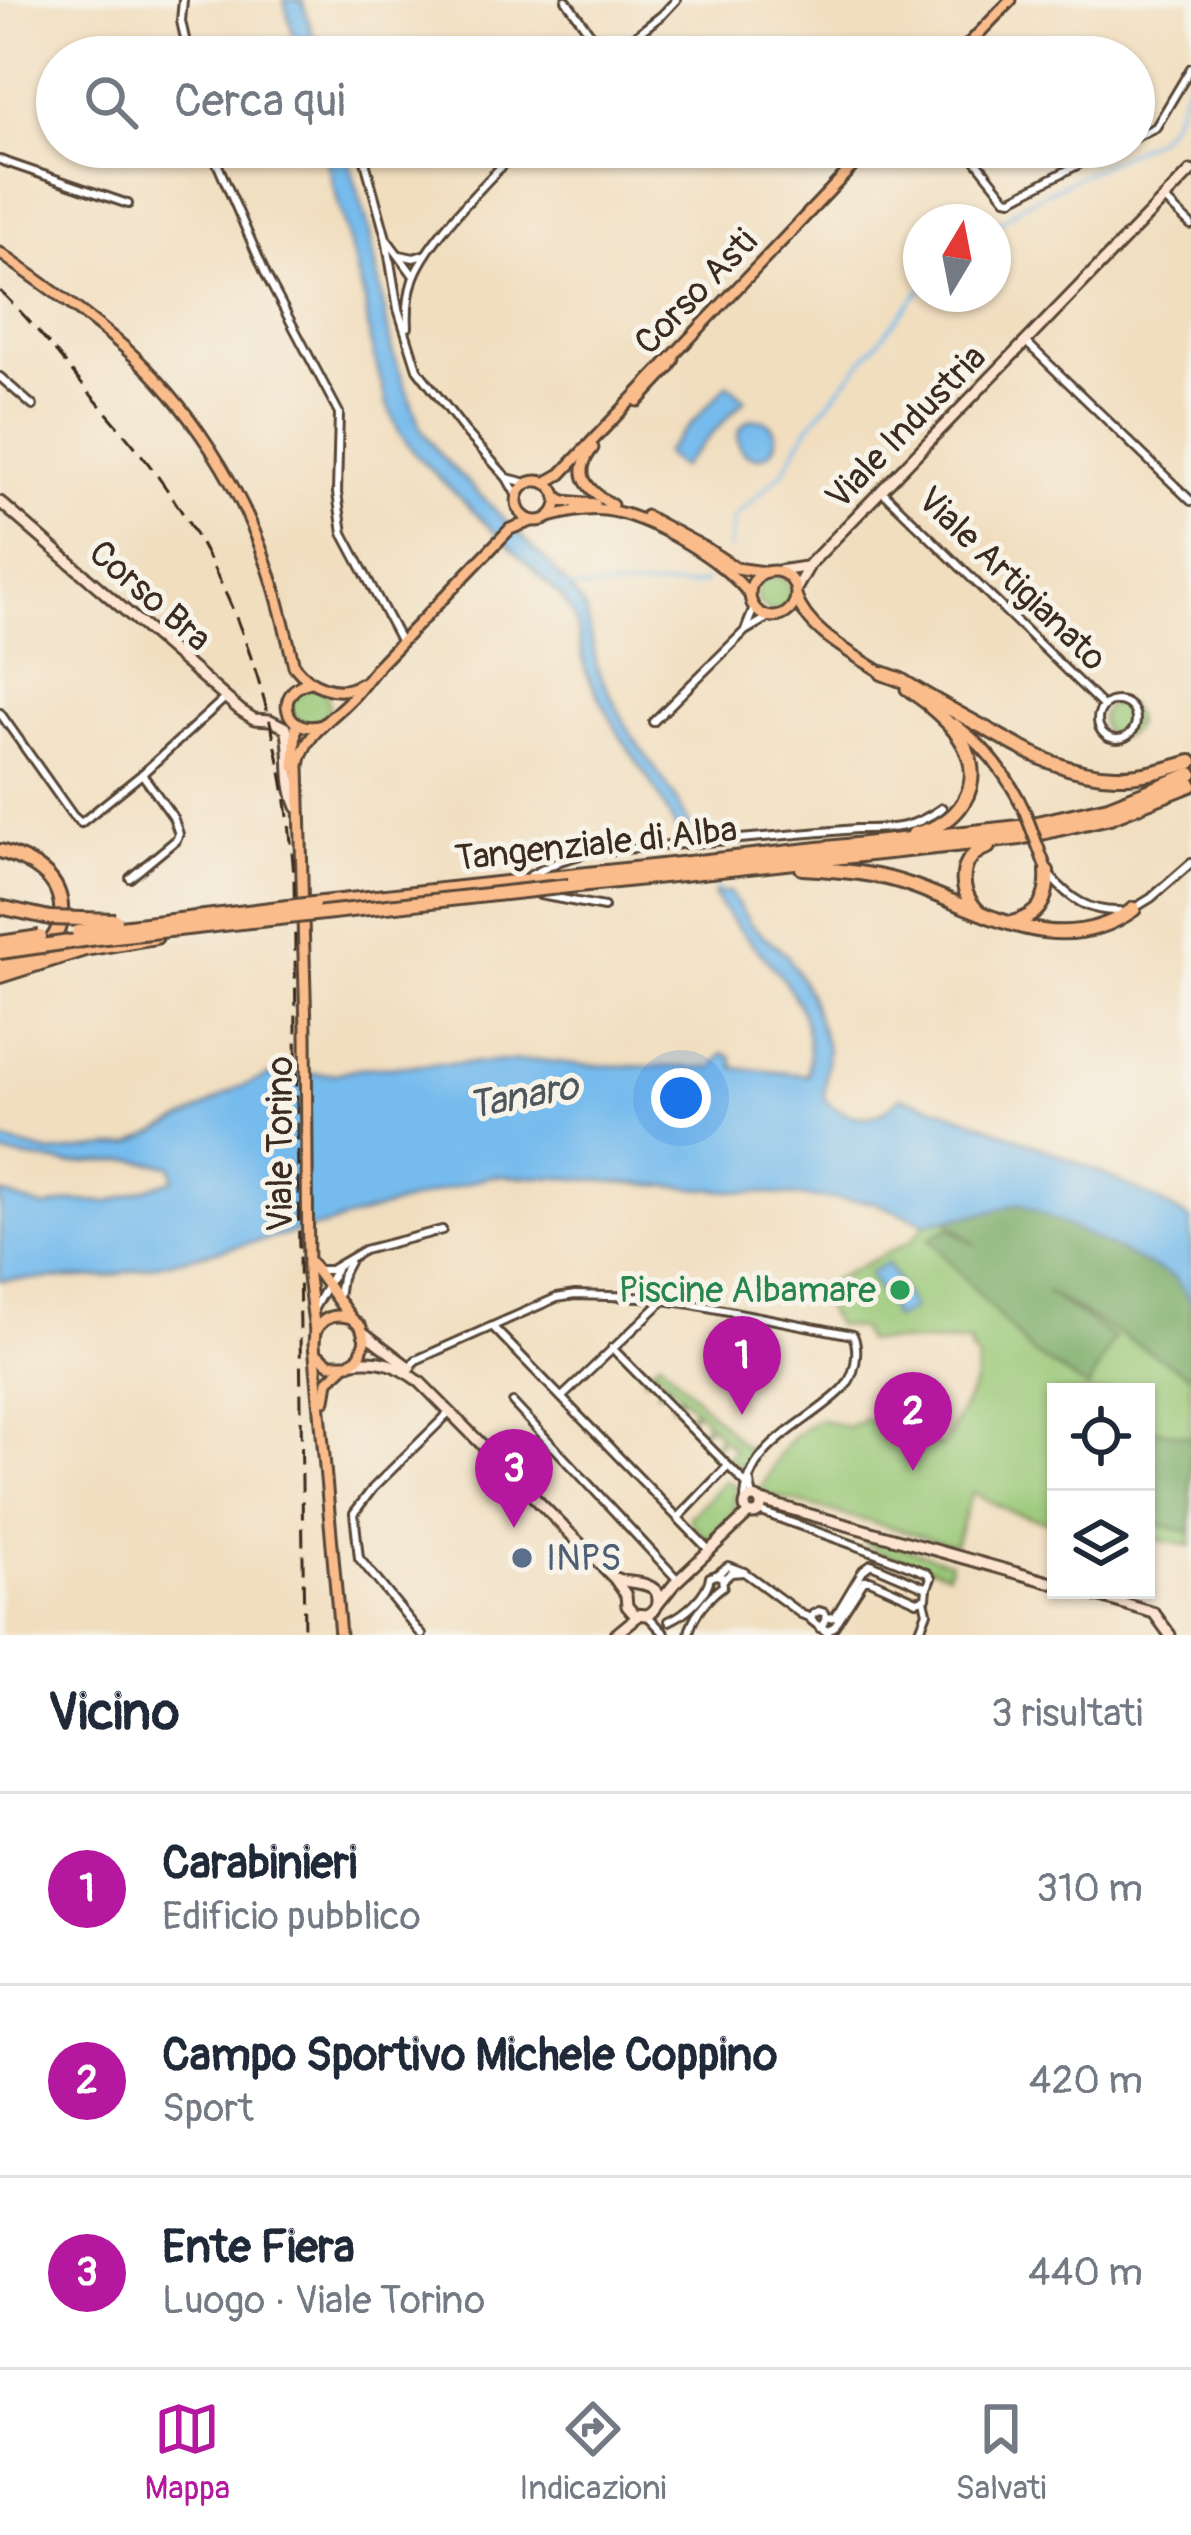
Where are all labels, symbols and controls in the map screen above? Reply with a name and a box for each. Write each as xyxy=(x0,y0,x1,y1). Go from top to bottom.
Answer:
search box xyxy=(36,36,1155,168)
icon: search xyxy=(78,69,144,135)
text: Cerca qui xyxy=(174,74,345,130)
north arrow xyxy=(903,204,1011,312)
street label: Corso Asti xyxy=(625,220,767,364)
street label: Viale Industria xyxy=(816,335,996,519)
street label: Viale Artigianato xyxy=(908,477,1116,681)
street label: Corso Bra xyxy=(80,531,220,661)
street label: Tangenziale di Alba xyxy=(453,807,739,881)
street label: Viale Torino xyxy=(258,1056,303,1232)
water label: Tanaro xyxy=(464,1061,585,1131)
your location xyxy=(651,1068,711,1128)
place label: Piscine Albamare xyxy=(618,1268,876,1313)
marker: Piscine Albamare xyxy=(887,1277,913,1303)
pin: 1 xyxy=(703,1316,781,1415)
pin: 2 xyxy=(874,1372,952,1471)
map controls xyxy=(1047,1383,1155,1599)
button: locate xyxy=(1047,1383,1155,1491)
pin: 3 xyxy=(475,1429,553,1528)
button: layers xyxy=(1047,1491,1155,1599)
place label: INPS xyxy=(546,1536,621,1581)
marker: INPS xyxy=(509,1545,535,1571)
text: Vicino xyxy=(48,1681,179,1745)
text: 3 risultati xyxy=(991,1689,1143,1738)
text: Carabinieri xyxy=(162,1836,357,1892)
text: 1 xyxy=(79,1864,95,1913)
text: 310 m xyxy=(1036,1864,1143,1913)
text: Edificio pubblico xyxy=(162,1892,421,1941)
text: Campo Sportivo Michele Coppino xyxy=(162,2028,777,2084)
text: 2 xyxy=(76,2056,98,2105)
text: 420 m xyxy=(1029,2056,1143,2105)
text: Sport xyxy=(162,2084,254,2133)
text: Ente Fiera xyxy=(162,2220,355,2276)
text: 3 xyxy=(76,2248,98,2297)
text: 440 m xyxy=(1028,2248,1143,2297)
text: Luogo · Viale Torino xyxy=(162,2276,485,2325)
tab: Mappa xyxy=(145,2396,230,2509)
tab: Indicazioni xyxy=(519,2396,666,2509)
tab: Salvati xyxy=(956,2396,1046,2509)

